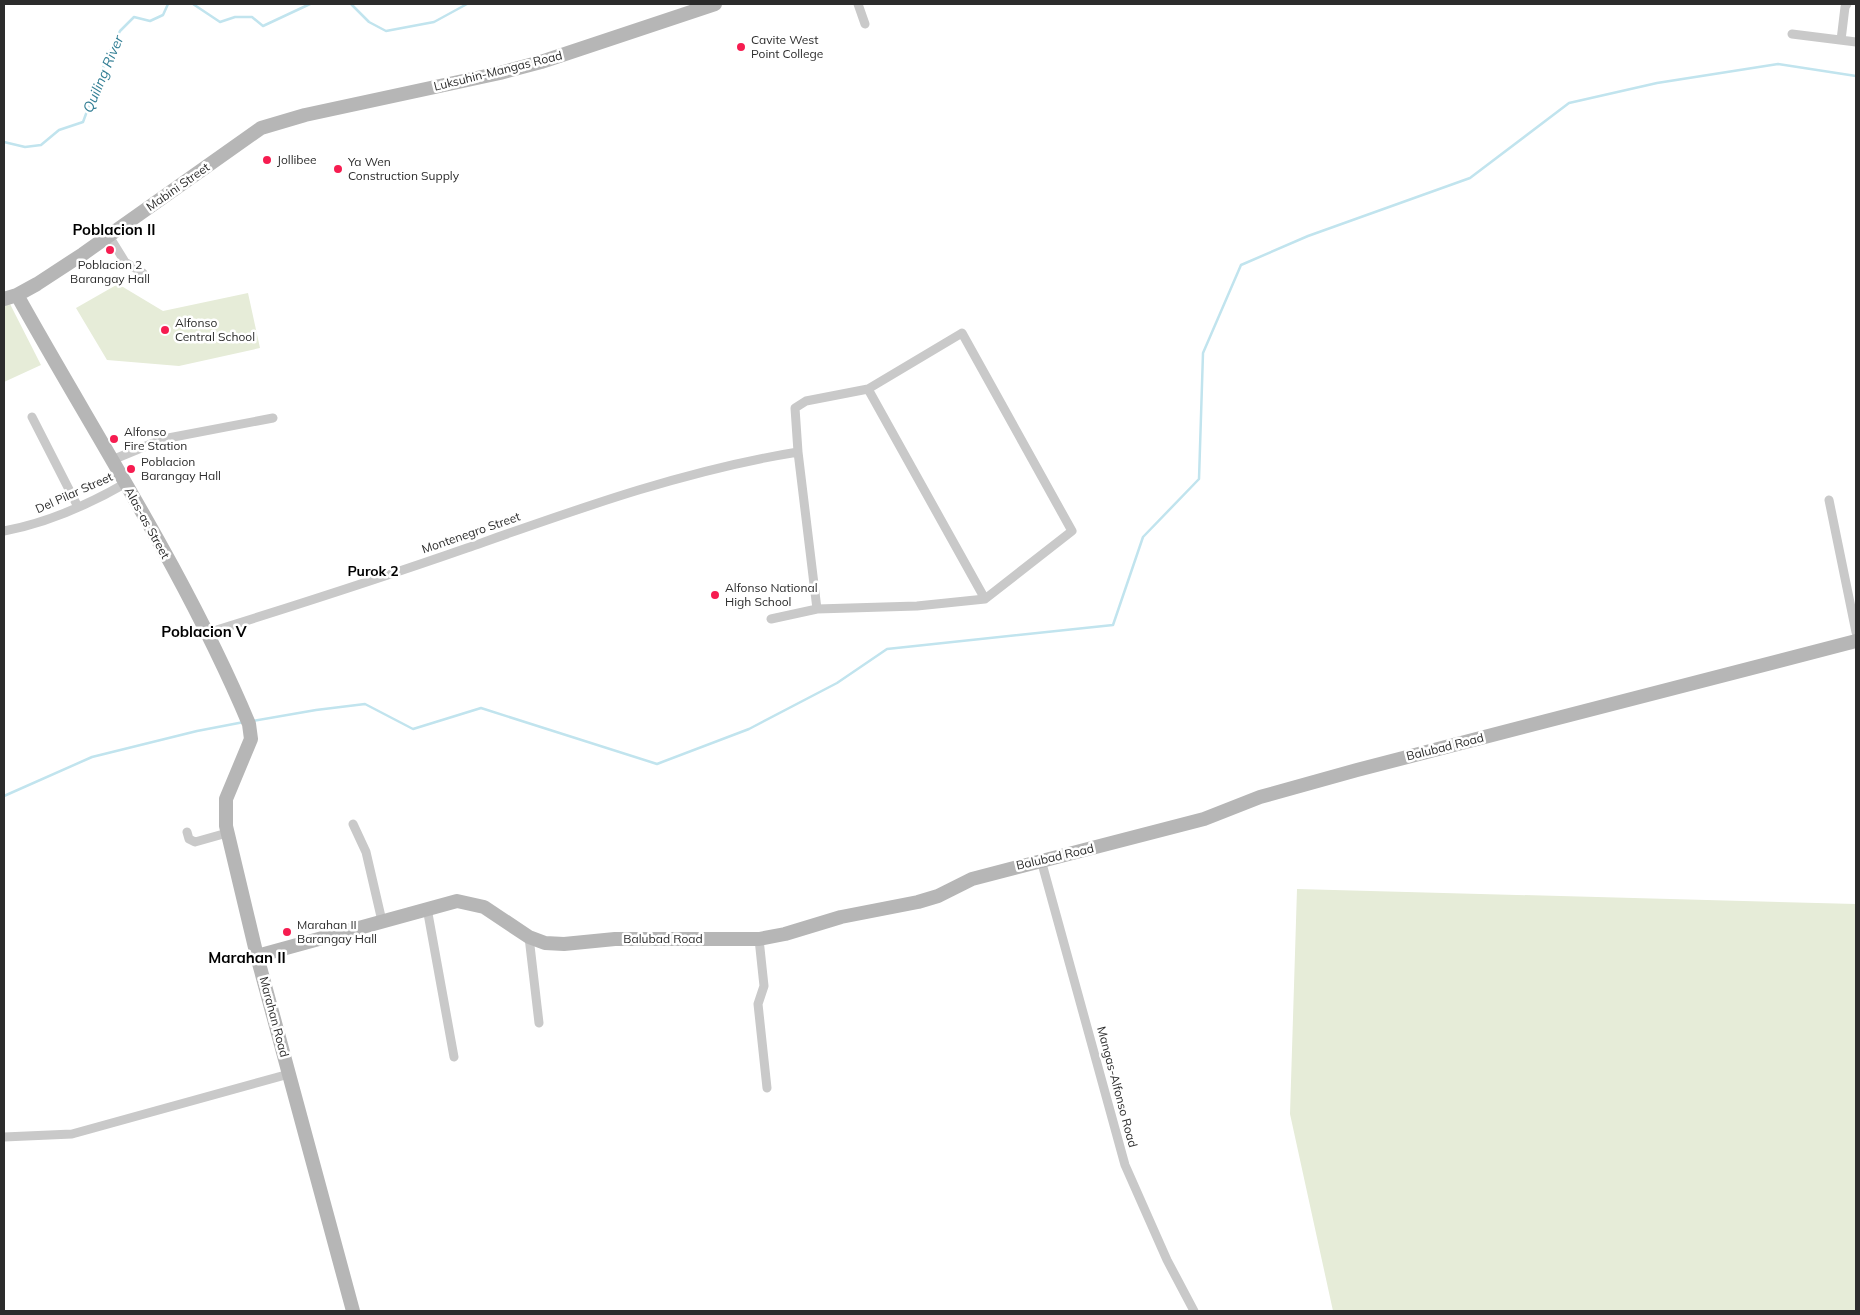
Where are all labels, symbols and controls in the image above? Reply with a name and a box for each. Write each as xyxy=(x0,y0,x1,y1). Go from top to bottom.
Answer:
water label: Quiling River xyxy=(79,32,128,115)
place label: Cavite West Point College xyxy=(751,32,823,61)
marker: Cavite West Point College xyxy=(735,41,747,53)
street label: Luksuhin-Mangas Road xyxy=(432,47,564,94)
place label: Jollibee xyxy=(277,152,317,167)
marker: Jollibee xyxy=(261,154,273,166)
place label: Ya Wen Construction Supply xyxy=(347,154,460,183)
street label: Mabini Street xyxy=(143,159,212,214)
marker: Ya Wen Construction Supply xyxy=(332,163,344,175)
district label: Poblacion II xyxy=(72,220,156,239)
marker: Poblacion 2 Barangay Hall xyxy=(104,244,116,256)
place label: Poblacion 2 Barangay Hall xyxy=(70,257,150,286)
place label: Alfonso Central School xyxy=(175,315,255,344)
marker: Alfonso Central School xyxy=(159,324,171,336)
place label: Alfonso Fire Station xyxy=(124,424,187,453)
marker: Alfonso Fire Station xyxy=(108,433,120,445)
place label: Poblacion Barangay Hall xyxy=(141,454,221,483)
marker: Poblacion Barangay Hall xyxy=(125,463,137,475)
street label: Del Pilar Street xyxy=(33,469,115,516)
street label: Alas-as Street xyxy=(122,484,173,561)
street label: Montenegro Street xyxy=(420,509,522,556)
district label: Purok 2 xyxy=(347,562,399,580)
place label: Alfonso National High School xyxy=(725,580,818,609)
marker: Alfonso National High School xyxy=(709,589,721,601)
district label: Poblacion V xyxy=(161,622,247,641)
street label: Balubad Road xyxy=(1405,730,1485,763)
street label: Balubad Road xyxy=(1015,840,1095,873)
place label: Marahan II Barangay Hall xyxy=(297,917,377,946)
marker: Marahan II Barangay Hall xyxy=(281,926,293,938)
street label: Balubad Road xyxy=(623,931,703,946)
district label: Marahan II xyxy=(208,948,286,967)
street label: Marahan Road xyxy=(257,975,292,1059)
street label: Mangas-Alfonso Road xyxy=(1094,1025,1141,1149)

